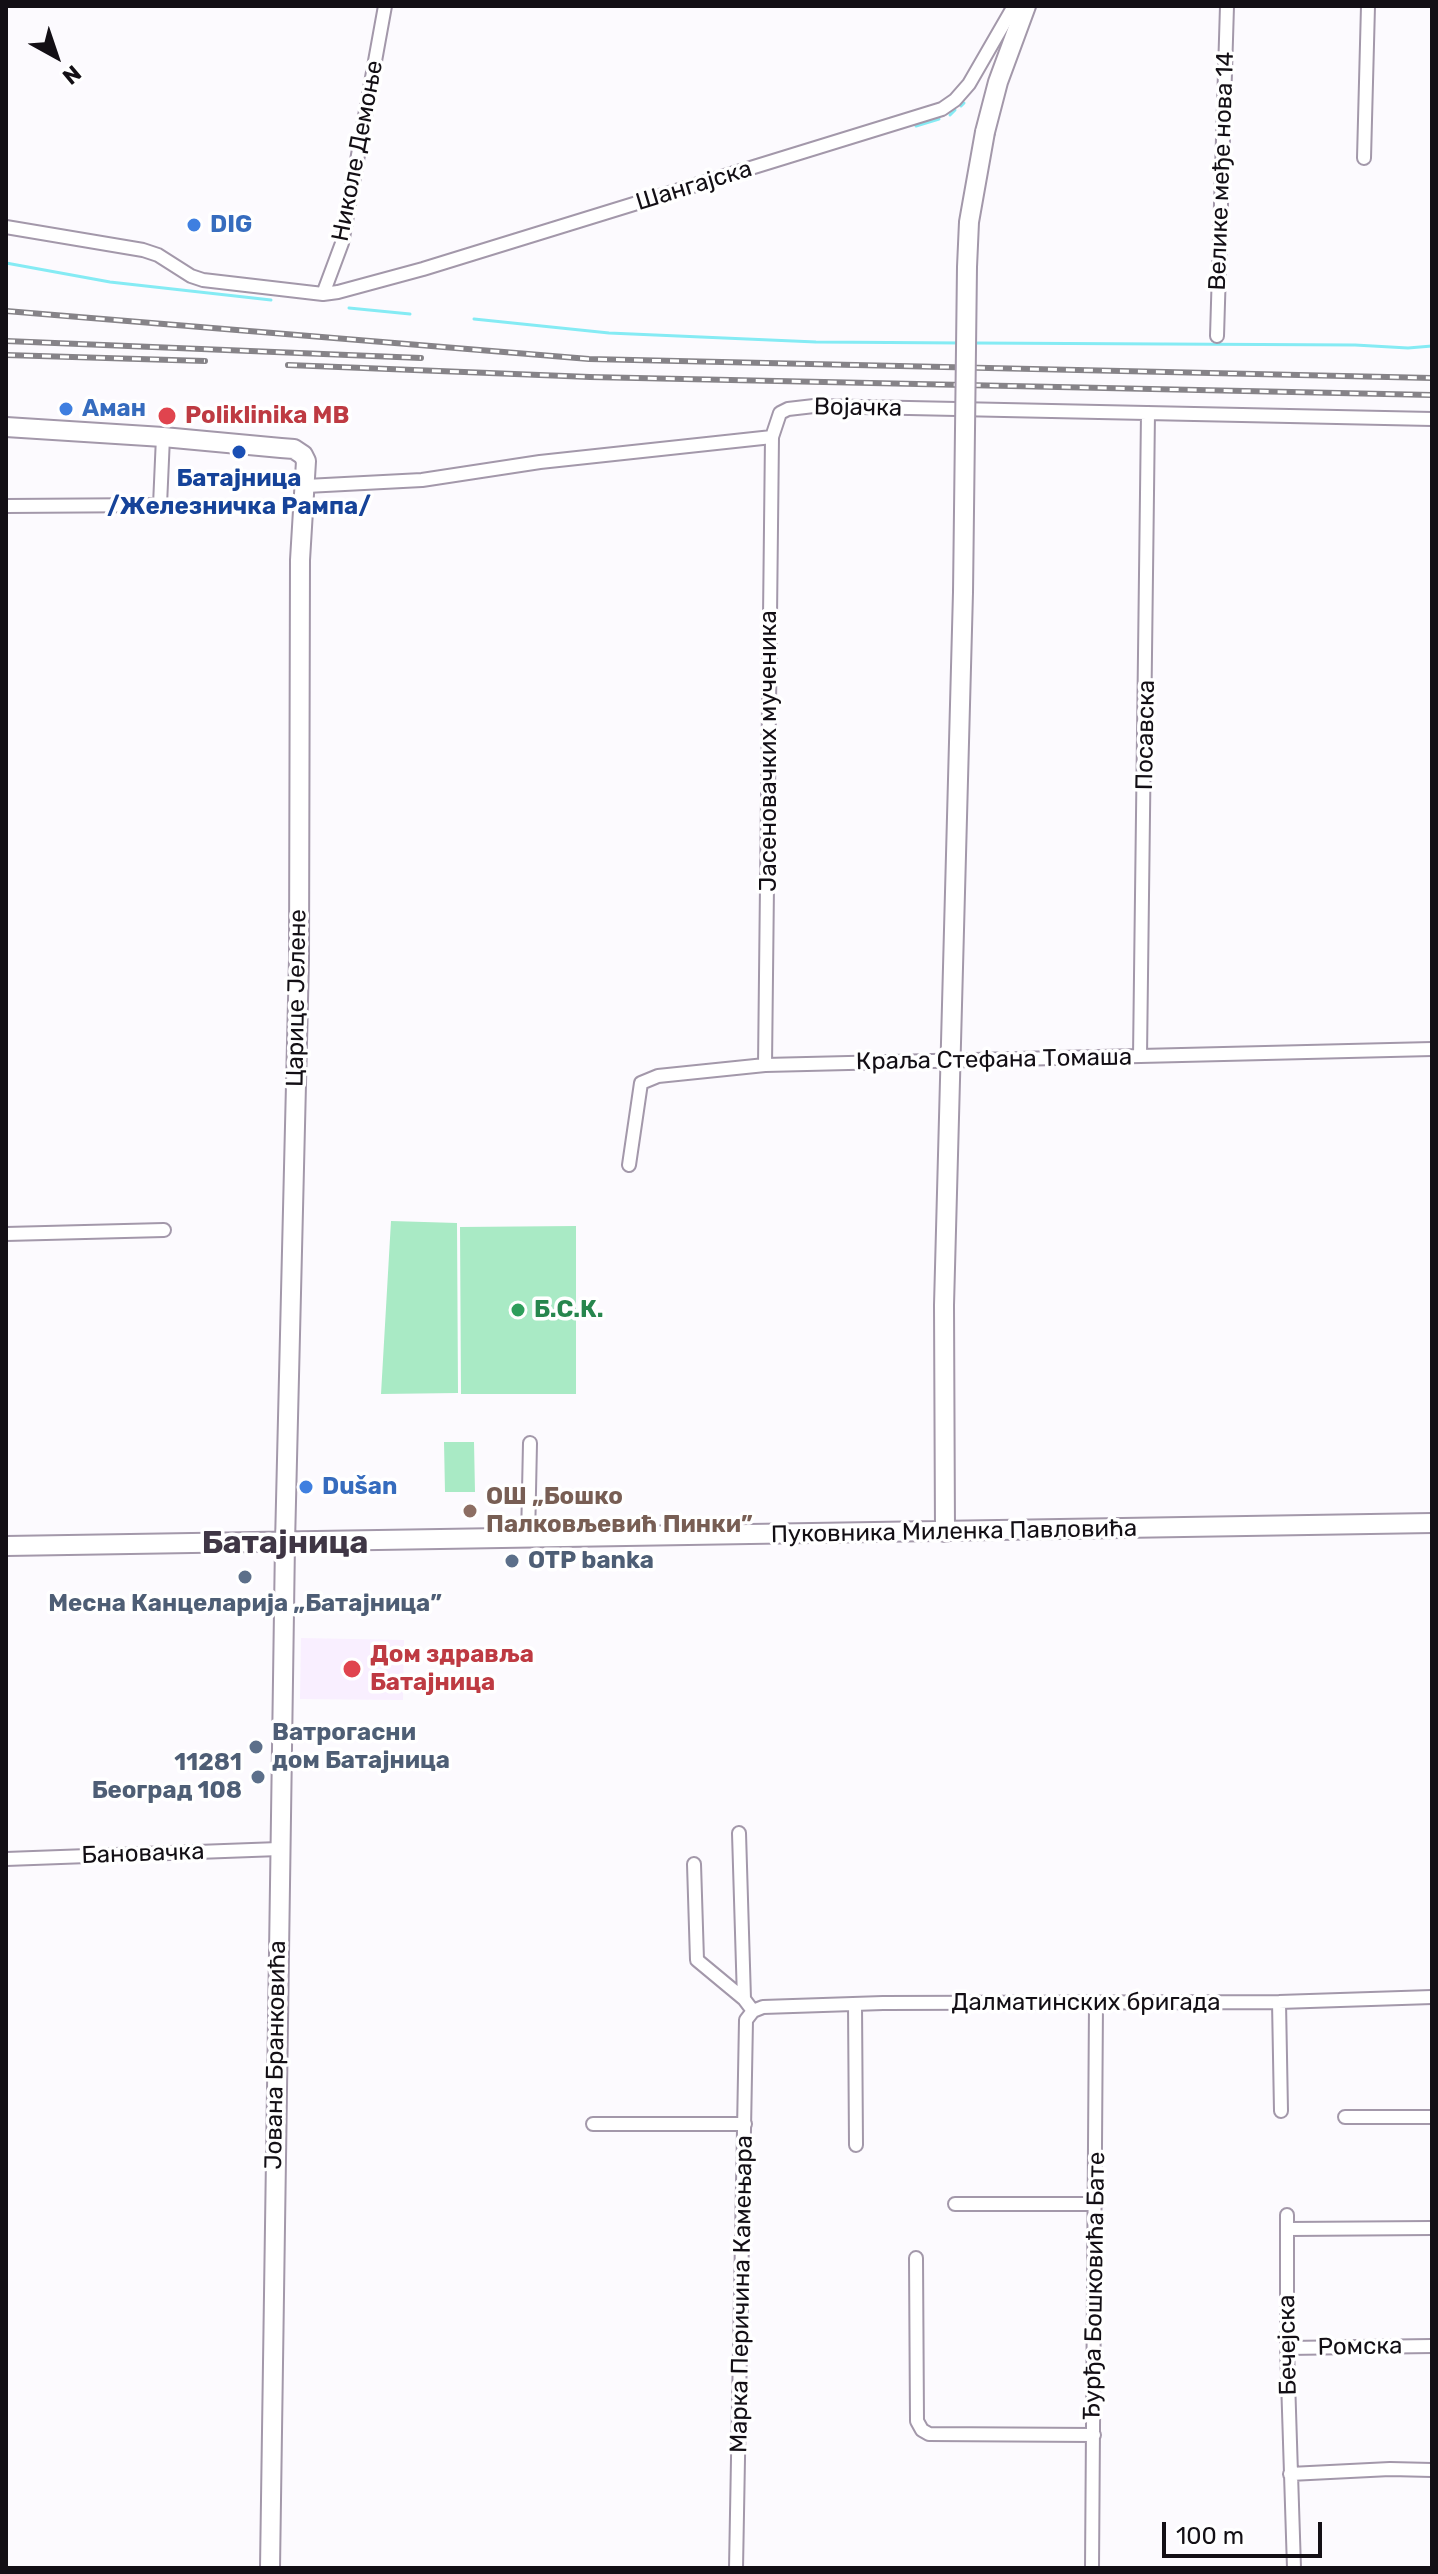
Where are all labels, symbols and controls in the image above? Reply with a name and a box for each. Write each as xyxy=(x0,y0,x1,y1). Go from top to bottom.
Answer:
north arrow xyxy=(16,16,96,96)
street label: Велике међе нова 14 xyxy=(1203,51,1241,291)
street label: Николе Демоње xyxy=(326,58,390,244)
text: N xyxy=(57,59,86,90)
street label: Шангајска xyxy=(632,155,756,217)
place label: DIG xyxy=(210,211,252,239)
marker: DIG xyxy=(185,216,203,234)
street label: Војачка xyxy=(814,393,902,423)
place label: Аман xyxy=(82,395,146,423)
marker: Аман xyxy=(57,400,75,418)
place label: Poliklinika MB xyxy=(185,402,349,430)
marker: Poliklinika MB xyxy=(156,405,178,427)
marker: Батајница /Железничка Рампа/ xyxy=(230,443,248,461)
place label: Батајница /Железничка Рампа/ xyxy=(107,465,371,521)
street label: Јасеновачких мученика xyxy=(755,610,783,892)
street label: Посавска xyxy=(1131,680,1161,790)
street label: Царице Јелене xyxy=(281,909,313,1087)
street label: Краља Стефана Томаша xyxy=(856,1043,1132,1077)
place label: Б.С.К. xyxy=(534,1296,604,1324)
marker: Б.С.К. xyxy=(509,1301,527,1319)
place label: Dušan xyxy=(322,1473,397,1501)
marker: Dušan xyxy=(297,1478,315,1496)
place label: ОШ „Бошко Палковљевић Пинки” xyxy=(486,1483,753,1539)
marker: ОШ „Бошко Палковљевић Пинки” xyxy=(461,1502,479,1520)
street label: Пуковника Миленка Павловића xyxy=(771,1514,1137,1550)
district label: Батајница xyxy=(202,1525,368,1563)
place label: OTP banka xyxy=(528,1547,654,1575)
marker: OTP banka xyxy=(503,1552,521,1570)
marker: Месна Канцеларија „Батајница” xyxy=(236,1568,254,1586)
place label: Месна Канцеларија „Батајница” xyxy=(48,1590,442,1618)
place label: Дом здравља Батајница xyxy=(370,1641,534,1697)
marker: Дом здравља Батајница xyxy=(341,1658,363,1680)
place label: Ватрогасни дом Батајница xyxy=(272,1719,450,1775)
marker: Ватрогасни дом Батајница xyxy=(247,1738,265,1756)
place label: 11281 Београд 108 xyxy=(92,1749,242,1805)
marker: 11281 Београд 108 xyxy=(249,1768,267,1786)
street label: Бановачка xyxy=(81,1837,205,1871)
street label: Јована Бранковића xyxy=(260,1940,292,2170)
street label: Далматинских бригада xyxy=(952,1989,1220,2017)
street label: Марка Перичина Камењара xyxy=(725,2135,759,2453)
street label: Ђурђа Бошковића Бате xyxy=(1078,2152,1112,2420)
street label: Бечејска xyxy=(1273,2294,1303,2396)
street label: Ромска xyxy=(1317,2332,1403,2362)
scale bar xyxy=(1166,2506,1326,2556)
text: 100 m xyxy=(1176,2522,1244,2550)

